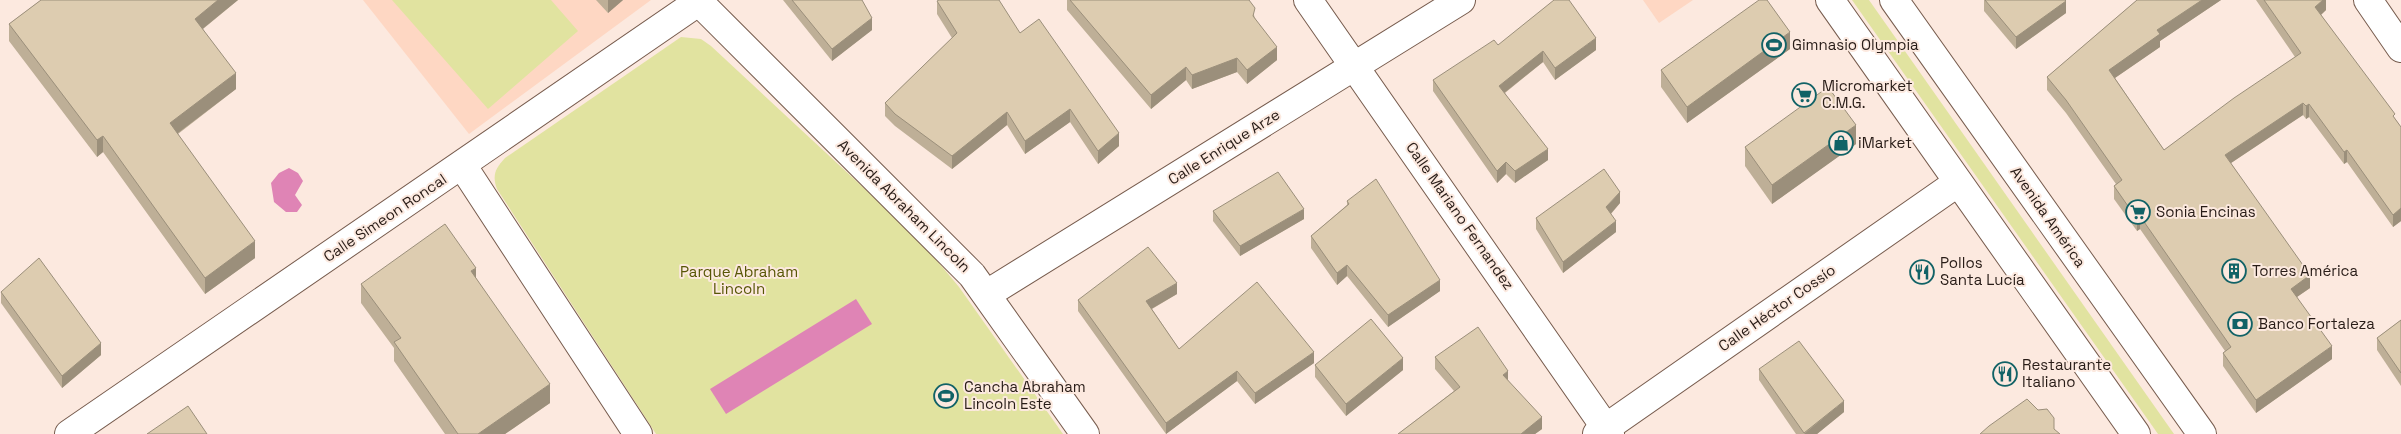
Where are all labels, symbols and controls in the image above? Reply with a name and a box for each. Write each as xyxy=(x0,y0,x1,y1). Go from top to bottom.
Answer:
sports icon: Gimnasio Olympia xyxy=(1761,32,1787,58)
place label: Gimnasio Olympia xyxy=(1792,35,1919,54)
place label: Micromarket C.M.G. xyxy=(1822,76,1913,112)
supermarket icon: Micromarket C.M.G. xyxy=(1791,82,1817,108)
street label: Calle Enrique Arze xyxy=(1164,104,1283,189)
shop icon: iMarket xyxy=(1828,130,1854,156)
place label: iMarket xyxy=(1858,133,1912,152)
street label: Avenida Abraham Lincoln xyxy=(834,135,975,276)
street label: Calle Mariano Fernandez xyxy=(1402,138,1519,293)
street label: Avenida América xyxy=(2007,163,2090,271)
street label: Calle Simeon Roncal xyxy=(320,169,450,266)
supermarket icon: Sonia Encinas xyxy=(2125,199,2151,225)
place label: Sonia Encinas xyxy=(2156,202,2256,221)
place label: Pollos Santa Lucía xyxy=(1940,253,2025,289)
building icon: Torres América xyxy=(2221,258,2247,284)
restaurant icon: Pollos Santa Lucía xyxy=(1909,259,1935,285)
street label: Calle Héctor Cossío xyxy=(1714,260,1839,355)
place label: Torres América xyxy=(2252,261,2359,280)
park label: Parque Abraham Lincoln xyxy=(680,262,798,298)
bank icon: Banco Fortaleza xyxy=(2227,311,2253,337)
place label: Banco Fortaleza xyxy=(2258,314,2375,333)
place label: Restaurante Italiano xyxy=(2022,355,2111,391)
restaurant icon: Restaurante Italiano xyxy=(1992,361,2018,387)
place label: Cancha Abraham Lincoln Este xyxy=(964,377,1086,413)
sports icon: Cancha Abraham Lincoln Este xyxy=(933,383,959,409)

